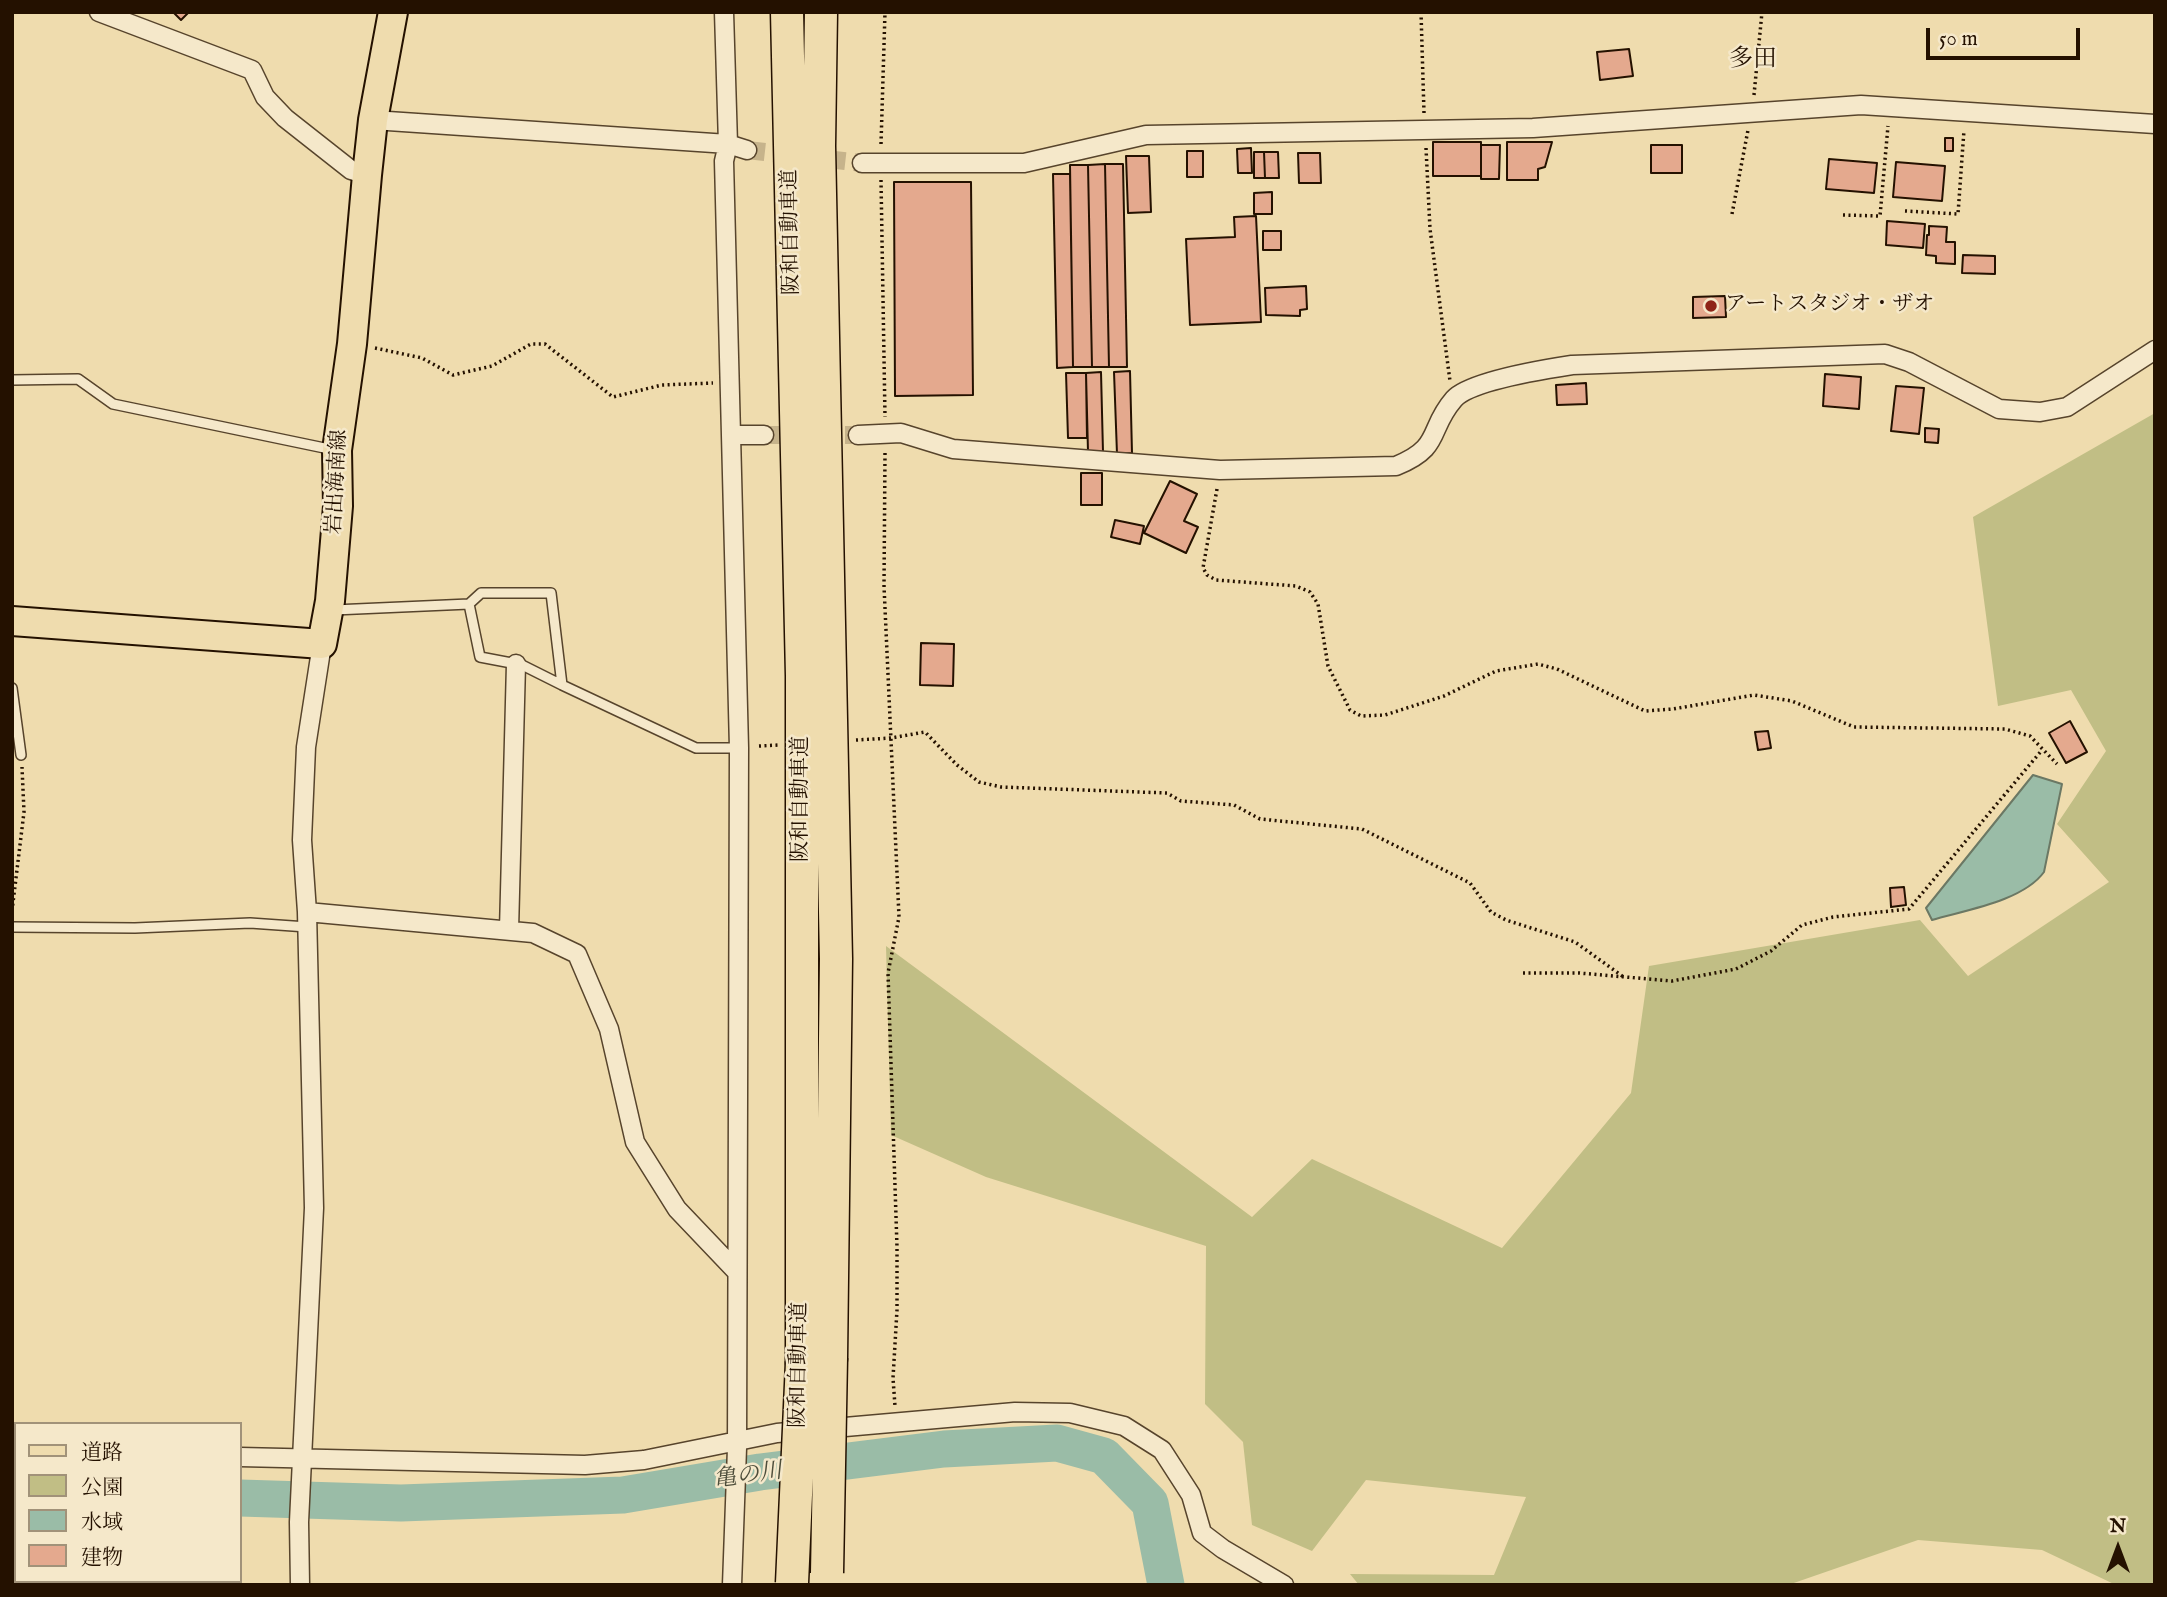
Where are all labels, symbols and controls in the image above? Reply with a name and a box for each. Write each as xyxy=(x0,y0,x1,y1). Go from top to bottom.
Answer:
scale bar xyxy=(1929,14,2083,58)
text: 50 m xyxy=(1939,26,1978,53)
district label: 多田 xyxy=(1729,47,1777,75)
street label: 阪和自動車道 xyxy=(778,169,806,295)
place label: アートスタジオ・ザオ xyxy=(1725,293,1934,319)
marker: アートスタジオ・ザオ xyxy=(1703,298,1719,314)
street label: 岩出海南線 xyxy=(323,429,353,535)
street label: 阪和自動車道 xyxy=(789,736,815,862)
street label: 阪和自動車道 xyxy=(786,1302,814,1428)
legend xyxy=(14,1422,242,1583)
text: 道路 xyxy=(81,1440,123,1467)
water label: 亀の川 xyxy=(712,1459,784,1495)
text: 公園 xyxy=(81,1475,123,1502)
text: 水域 xyxy=(81,1510,123,1537)
north arrow xyxy=(2083,1513,2153,1583)
text: N xyxy=(2110,1515,2126,1539)
text: 建物 xyxy=(81,1545,123,1572)

